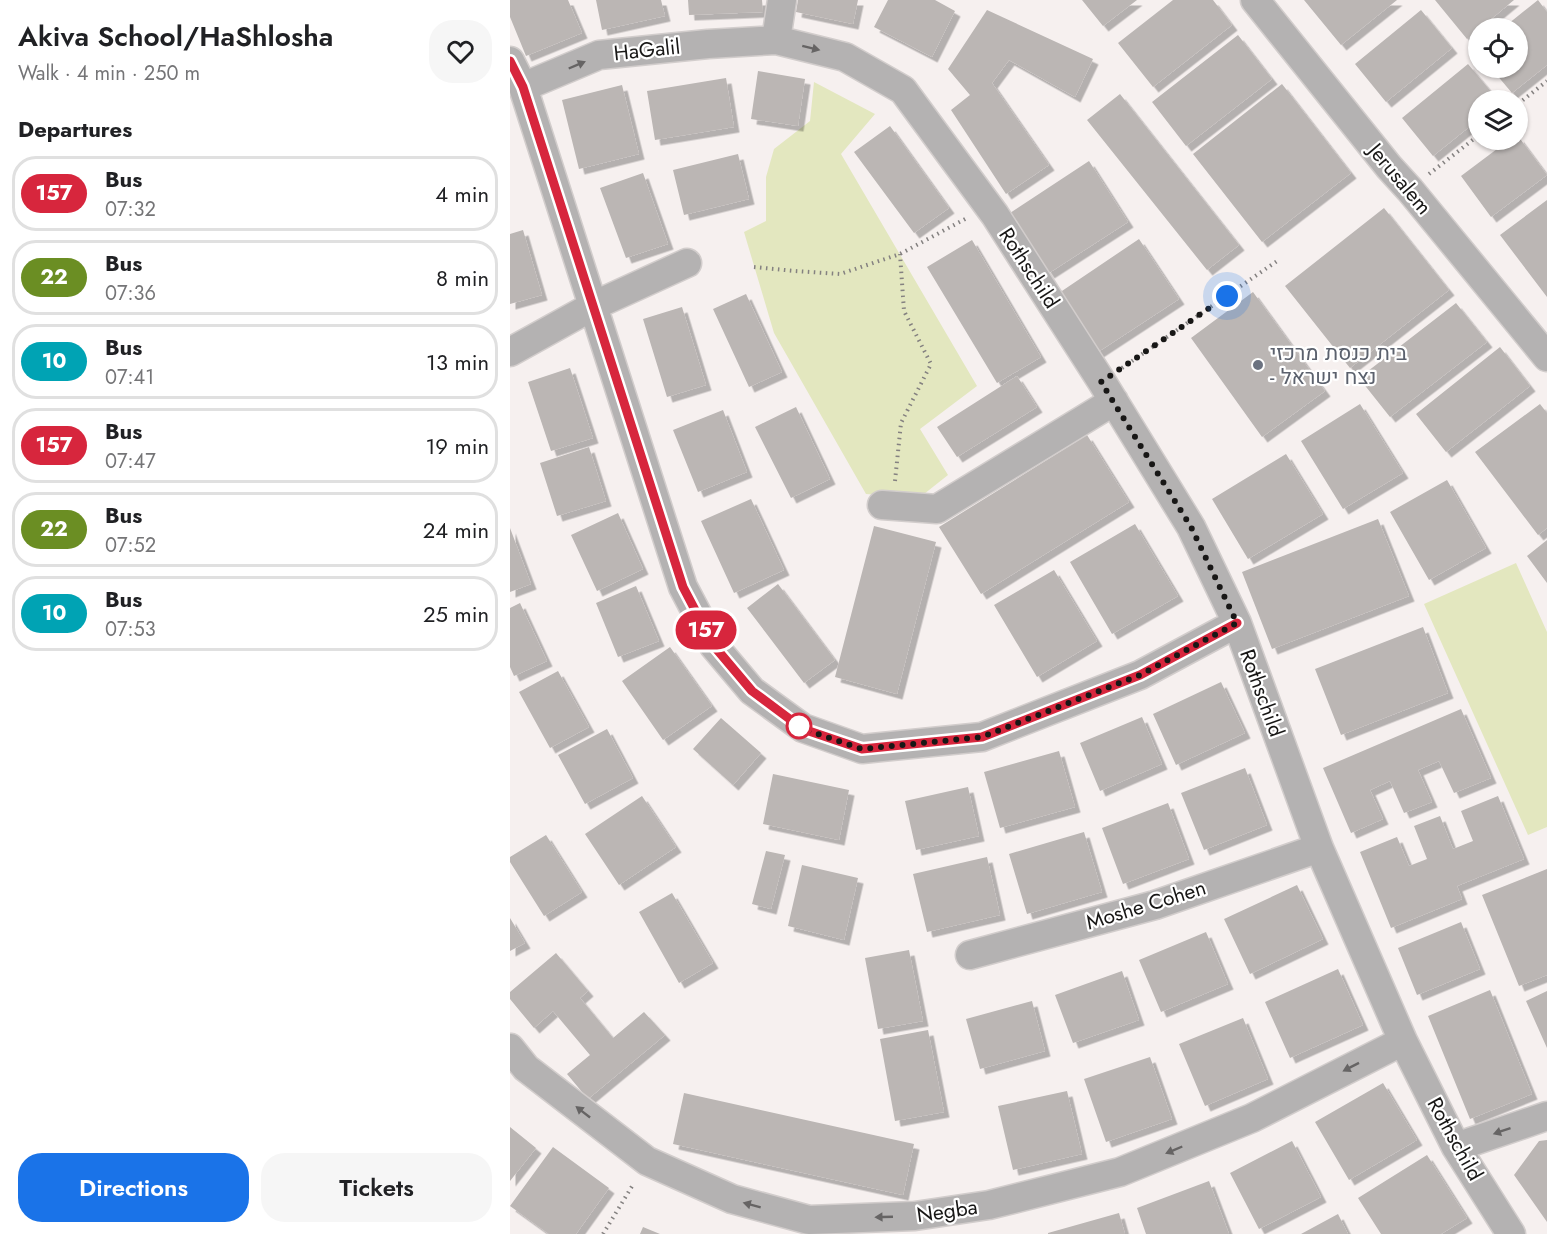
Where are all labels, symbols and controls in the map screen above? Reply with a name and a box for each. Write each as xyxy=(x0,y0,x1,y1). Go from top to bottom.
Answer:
text: Akiva School/HaShlosha xyxy=(18,16,333,57)
map controls xyxy=(1468,18,1528,150)
button: locate xyxy=(1468,18,1528,78)
button: heart xyxy=(429,20,492,83)
street label: HaGalil xyxy=(612,32,682,68)
one-way arrow xyxy=(802,44,820,54)
text: Walk · 4 min · 250 m xyxy=(18,59,200,88)
one-way arrow xyxy=(569,60,587,70)
button: layers xyxy=(1468,90,1528,150)
text: Departures xyxy=(18,113,132,145)
street label: Jerusalem xyxy=(1359,135,1439,221)
text: Bus xyxy=(105,163,142,195)
text: 157 xyxy=(36,178,72,208)
text: 4 min xyxy=(435,178,489,210)
text: 07:32 xyxy=(105,195,156,224)
street label: Rothschild xyxy=(992,222,1066,314)
text: Bus xyxy=(105,247,142,279)
text: 22 xyxy=(40,262,68,292)
text: 8 min xyxy=(436,262,489,294)
text: 07:36 xyxy=(105,279,156,308)
your location xyxy=(1212,281,1242,311)
text: Bus xyxy=(105,331,142,363)
place label: בית כנסת מרכזי - נצח ישראל xyxy=(1270,338,1407,392)
text: 10 xyxy=(42,346,66,376)
text: 13 min xyxy=(426,346,489,378)
marker: בית כנסת מרכזי - נצח ישראל xyxy=(1251,358,1265,372)
text: 07:41 xyxy=(105,363,154,392)
text: Bus xyxy=(105,415,142,447)
text: 157 xyxy=(36,430,72,460)
text: 19 min xyxy=(425,430,489,462)
text: 07:47 xyxy=(105,447,156,476)
text: Bus xyxy=(105,499,142,531)
text: 22 xyxy=(40,514,68,544)
text: 24 min xyxy=(423,514,489,546)
text: 07:52 xyxy=(105,531,156,560)
text: Bus xyxy=(105,583,142,615)
text: 10 xyxy=(42,598,66,628)
text: 25 min xyxy=(423,598,489,630)
line badge: 157 xyxy=(672,610,740,650)
text: 07:53 xyxy=(105,615,156,644)
text: 157 xyxy=(688,615,724,645)
street label: Rothschild xyxy=(1232,645,1292,741)
unlabelled marker xyxy=(786,713,812,739)
street label: Moshe Cohen xyxy=(1082,873,1210,937)
one-way arrow xyxy=(1343,1063,1360,1072)
street label: Rothschild xyxy=(1420,1092,1490,1186)
one-way arrow xyxy=(575,1106,591,1119)
one-way arrow xyxy=(1493,1127,1511,1137)
one-way arrow xyxy=(1165,1145,1183,1155)
button: Directions xyxy=(18,1153,249,1222)
button: Tickets xyxy=(261,1153,492,1222)
street label: Negba xyxy=(915,1192,979,1230)
one-way arrow xyxy=(743,1200,761,1209)
one-way arrow xyxy=(874,1213,893,1222)

